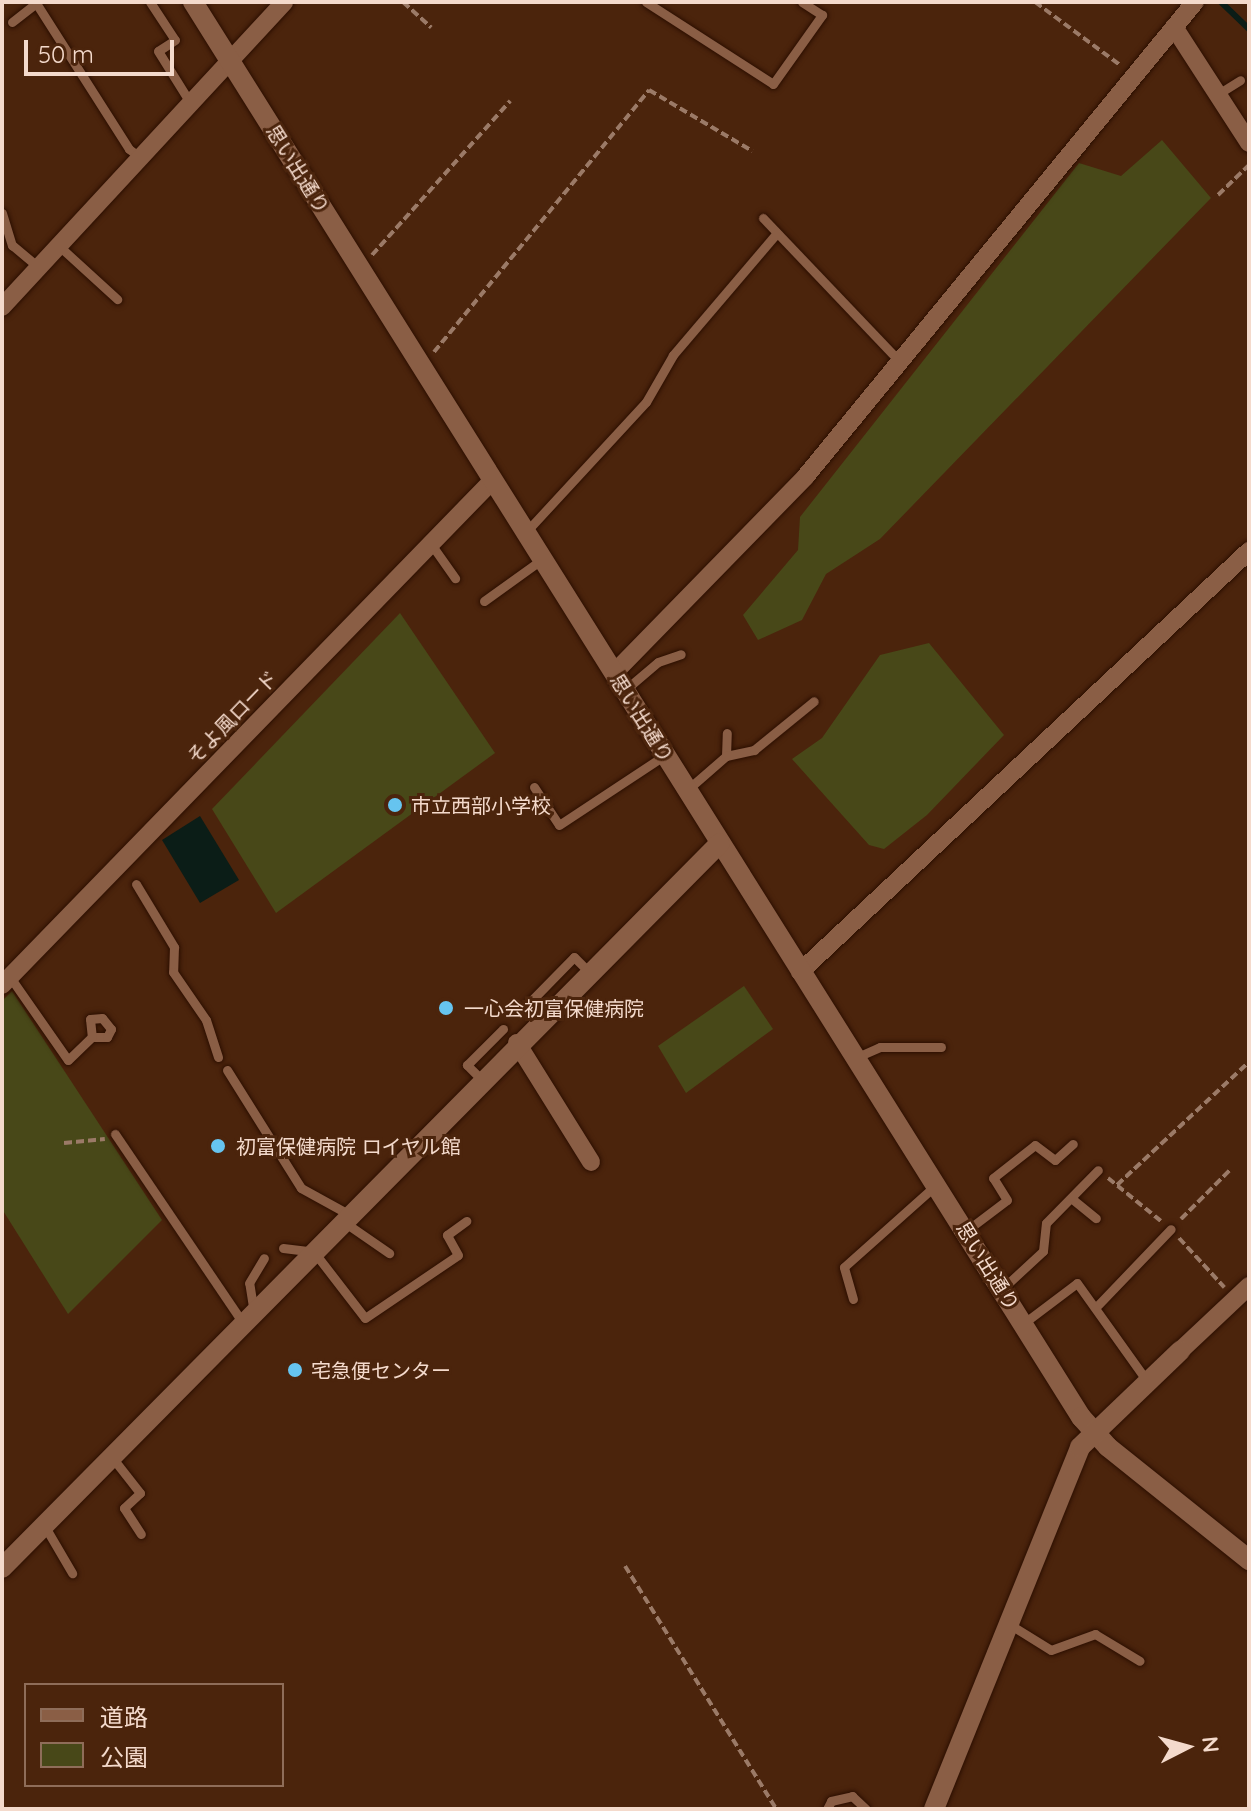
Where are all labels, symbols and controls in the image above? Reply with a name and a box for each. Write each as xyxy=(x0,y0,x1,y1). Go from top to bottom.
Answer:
scale bar xyxy=(28,24,178,74)
text: 50 m xyxy=(38,39,94,69)
street label: 思い出通り xyxy=(261,120,335,218)
street label: そよ風ロード xyxy=(182,666,282,768)
street label: 思い出通り xyxy=(605,669,679,767)
place label: 市立西部小学校 xyxy=(411,793,551,817)
marker: 市立西部小学校 xyxy=(386,796,404,814)
place label: 一心会初富保健病院 xyxy=(464,996,644,1020)
marker: 一心会初富保健病院 xyxy=(435,997,457,1019)
place label: 初富保健病院 ロイヤル館 xyxy=(236,1134,461,1158)
marker: 初富保健病院 ロイヤル館 xyxy=(207,1135,229,1157)
street label: 思い出通り xyxy=(951,1217,1025,1315)
place label: 宅急便センター xyxy=(311,1358,451,1382)
marker: 宅急便センター xyxy=(286,1361,304,1379)
legend xyxy=(24,1683,284,1787)
text: 道路 xyxy=(100,1702,148,1732)
north arrow xyxy=(1147,1707,1227,1787)
text: N xyxy=(1196,1735,1226,1754)
text: 公園 xyxy=(100,1742,148,1772)

